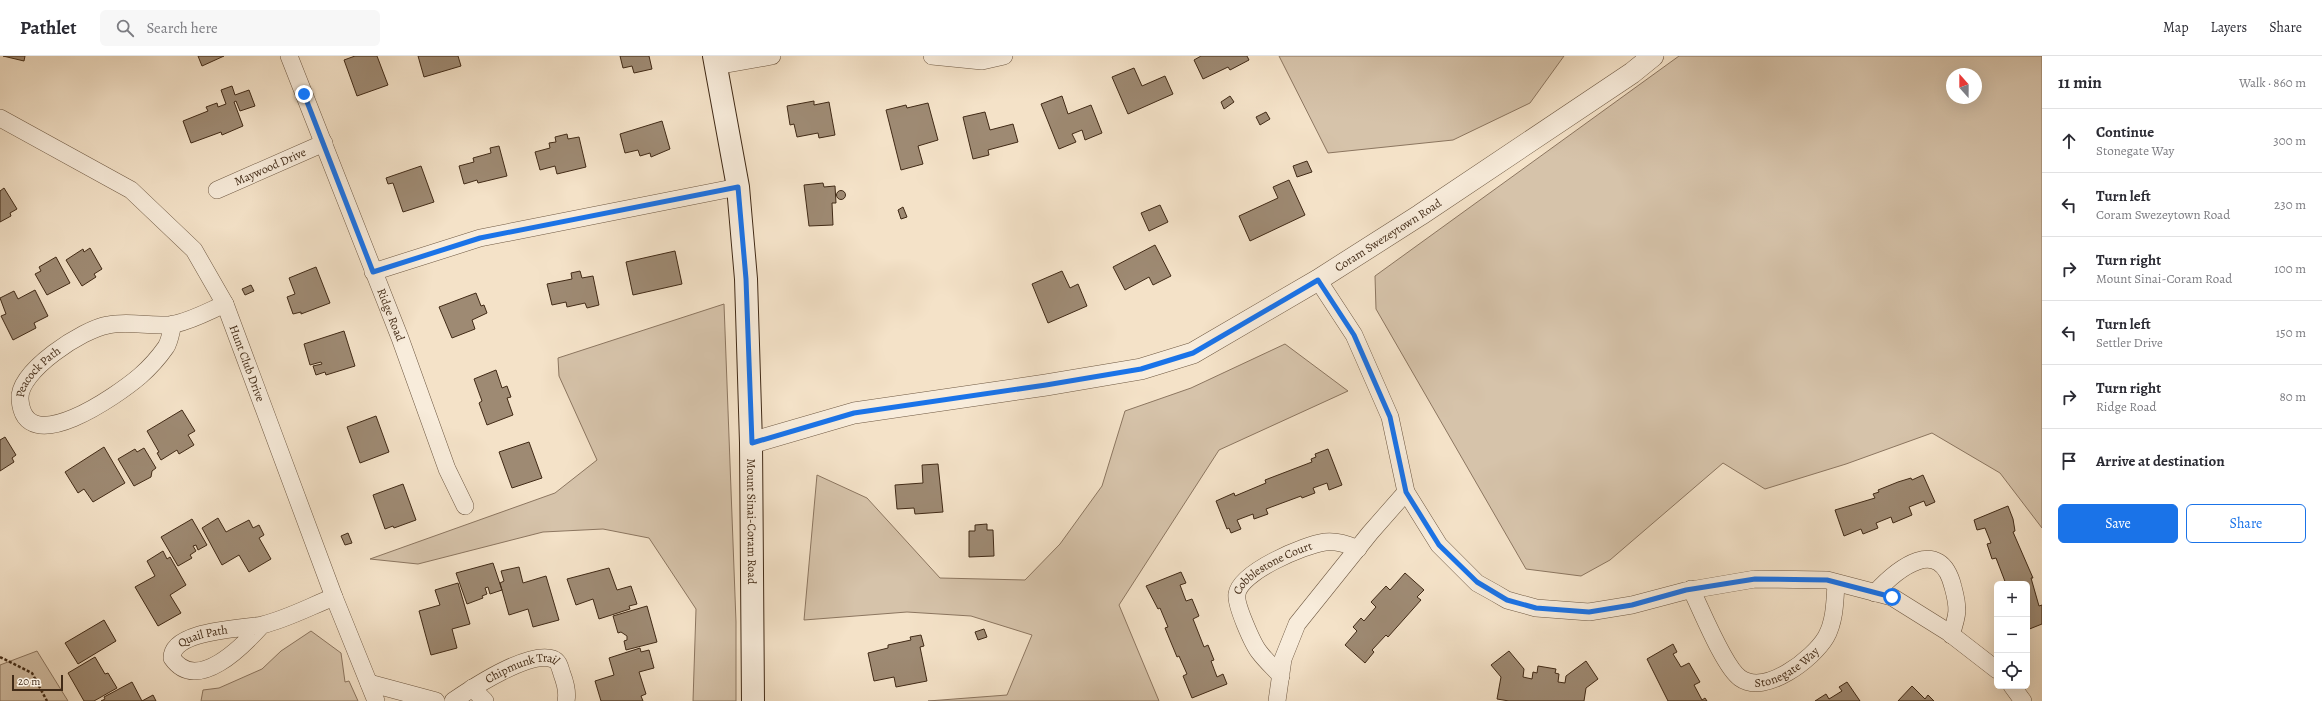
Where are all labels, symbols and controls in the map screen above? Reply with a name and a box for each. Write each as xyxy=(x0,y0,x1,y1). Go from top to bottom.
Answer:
search box xyxy=(100,10,380,46)
text: Pathlet xyxy=(20,15,76,41)
icon: search xyxy=(114,17,136,39)
text: Search here xyxy=(146,18,218,38)
text: Map xyxy=(2163,18,2189,37)
text: Layers xyxy=(2211,18,2247,37)
text: Share xyxy=(2269,18,2302,37)
north arrow xyxy=(1946,68,1982,104)
text: 11 min xyxy=(2058,71,2102,94)
text: Walk · 860 m xyxy=(2239,74,2306,91)
route end xyxy=(295,85,313,103)
text: Continue xyxy=(2096,122,2154,142)
icon: ahead xyxy=(2058,130,2080,152)
text: 300 m xyxy=(2273,132,2306,149)
text: Stonegate Way xyxy=(2096,142,2174,159)
street label: Maywood Drive xyxy=(232,144,309,189)
text: Turn left xyxy=(2096,186,2151,206)
icon: left xyxy=(2058,194,2080,216)
street label: Coram Swezeytown Road xyxy=(1332,195,1445,275)
text: 230 m xyxy=(2274,196,2306,213)
text: Coram Swezeytown Road xyxy=(2096,206,2230,223)
text: Turn right xyxy=(2096,250,2161,270)
icon: right xyxy=(2058,258,2080,280)
text: 100 m xyxy=(2274,260,2306,277)
text: Mount Sinai-Coram Road xyxy=(2096,270,2232,287)
street label: Ridge Road xyxy=(373,286,409,344)
text: Turn left xyxy=(2096,314,2151,334)
icon: left xyxy=(2058,322,2080,344)
street label: Hunt Club Drive xyxy=(225,323,269,404)
text: 150 m xyxy=(2276,324,2306,341)
text: Settler Drive xyxy=(2096,334,2163,351)
street label: Peacock Path xyxy=(12,342,64,399)
text: Turn right xyxy=(2096,378,2161,398)
icon: right xyxy=(2058,386,2080,408)
text: 80 m xyxy=(2279,388,2306,405)
text: Ridge Road xyxy=(2096,398,2156,415)
icon: arrive xyxy=(2058,450,2080,472)
text: Arrive at destination xyxy=(2096,451,2225,471)
street label: Mount Sinai-Coram Road xyxy=(743,458,760,585)
button: Save xyxy=(2058,504,2178,543)
button: Share xyxy=(2186,504,2306,543)
street label: Cobblestone Court xyxy=(1229,538,1314,597)
map controls xyxy=(1994,581,2030,689)
button: + xyxy=(1994,581,2030,617)
route start xyxy=(1883,588,1901,606)
button: − xyxy=(1994,617,2030,653)
street label: Quail Path xyxy=(174,621,229,651)
street label: Stonegate Way xyxy=(1754,643,1823,691)
street label: Chipmunk Trail xyxy=(482,650,564,687)
button: locate xyxy=(1994,653,2030,689)
scale bar xyxy=(12,673,63,692)
text: 20 m xyxy=(18,674,40,689)

